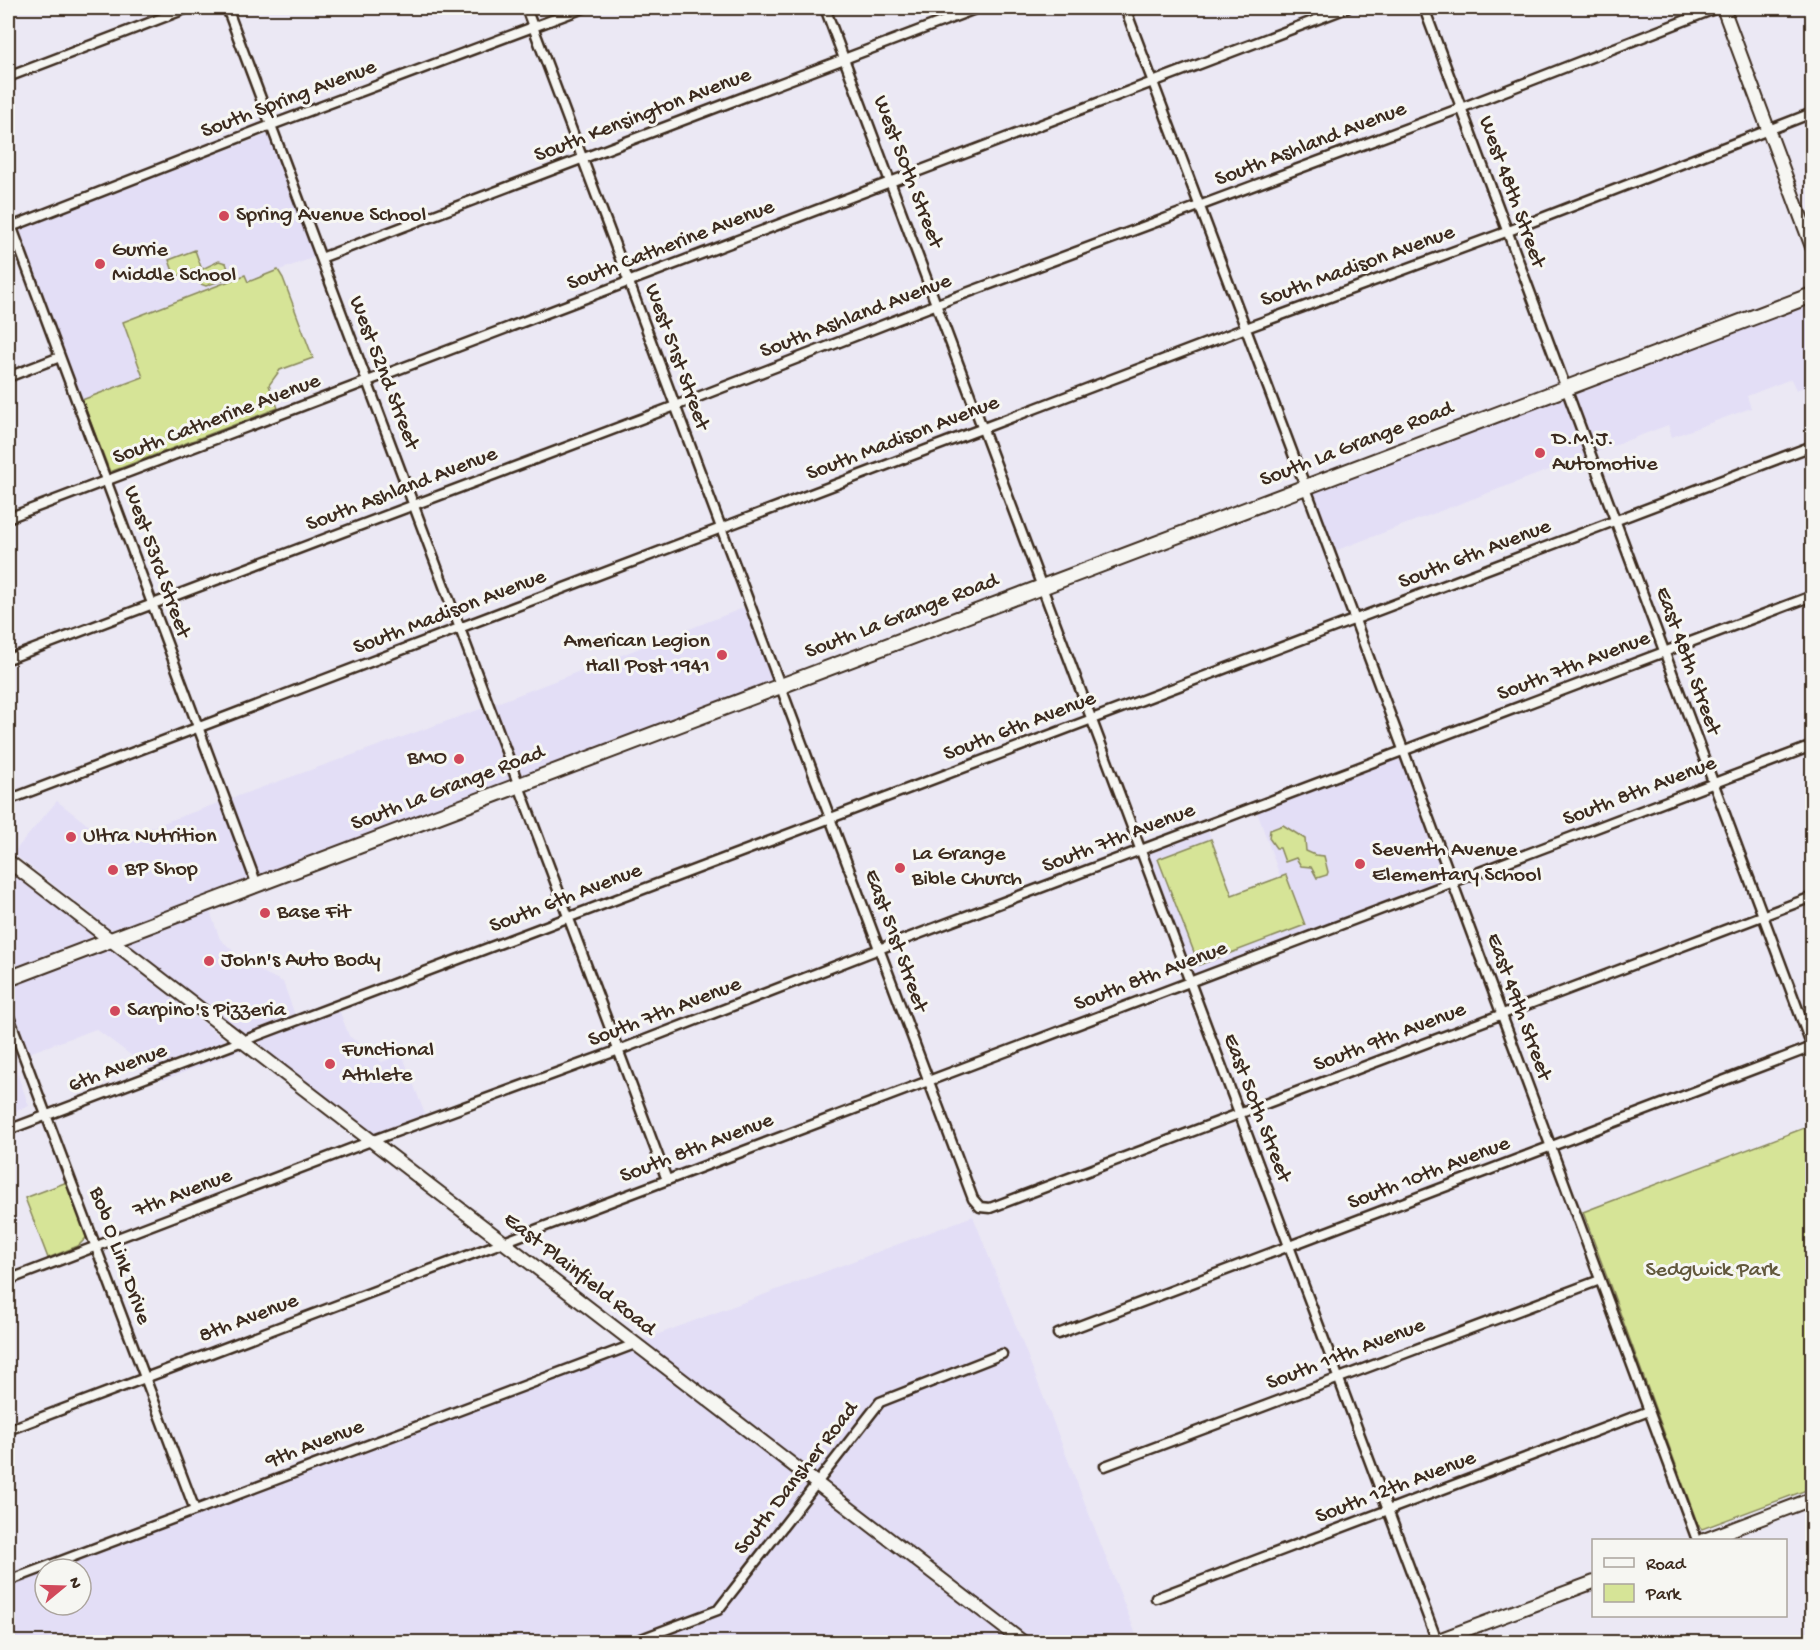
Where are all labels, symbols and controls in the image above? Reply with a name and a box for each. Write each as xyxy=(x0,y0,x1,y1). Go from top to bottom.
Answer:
street label: South Spring Avenue xyxy=(198,54,381,145)
street label: South Kensington Avenue xyxy=(531,62,756,169)
street label: West 50th Street xyxy=(866,92,949,254)
street label: South Ashland Avenue xyxy=(1212,96,1411,193)
street label: West 48th Street xyxy=(1472,113,1551,273)
street label: South Catherine Avenue xyxy=(564,194,779,298)
place label: Spring Avenue School xyxy=(236,203,426,229)
marker: Spring Avenue School xyxy=(217,209,231,223)
street label: South Madison Avenue xyxy=(1257,220,1459,314)
place label: Gurrie Middle School xyxy=(112,238,237,289)
marker: Gurrie Middle School xyxy=(93,257,107,271)
street label: South Ashland Avenue xyxy=(757,268,956,365)
street label: West 51st Street xyxy=(637,280,715,436)
street label: West 52nd Street xyxy=(342,293,425,455)
street label: South Catherine Avenue xyxy=(110,368,325,472)
street label: South Madison Avenue xyxy=(803,390,1004,488)
street label: South La Grange Road xyxy=(1257,395,1459,494)
place label: D.M.J. Automotive xyxy=(1550,427,1658,478)
street label: South Ashland Avenue xyxy=(303,441,502,538)
marker: D.M.J. Automotive xyxy=(1533,446,1547,460)
street label: West 53rd Street xyxy=(116,482,196,643)
street label: South 6th Avenue xyxy=(1395,514,1556,596)
street label: South Madison Avenue xyxy=(350,564,551,662)
street label: South La Grange Road xyxy=(802,567,1004,666)
street label: East 48th Street xyxy=(1648,584,1726,740)
street label: South 7th Avenue xyxy=(1494,626,1655,708)
place label: American Legion Hall Post 1941 xyxy=(564,629,711,680)
marker: American Legion Hall Post 1941 xyxy=(715,648,729,662)
street label: South 6th Avenue xyxy=(940,686,1101,768)
street label: South La Grange Road xyxy=(348,739,550,838)
place label: BMO xyxy=(406,746,447,772)
street label: South 8th Avenue xyxy=(1560,751,1721,833)
marker: BMO xyxy=(452,752,466,766)
street label: South 7th Avenue xyxy=(1039,798,1200,880)
place label: Ultra Nutrition xyxy=(83,824,217,850)
marker: Ultra Nutrition xyxy=(64,830,78,844)
place label: Seventh Avenue Elementary School xyxy=(1372,838,1542,889)
place label: La Grange Bible Church xyxy=(911,842,1022,893)
place label: BP Shop xyxy=(124,857,198,883)
marker: Seventh Avenue Elementary School xyxy=(1353,857,1367,871)
street label: South 6th Avenue xyxy=(486,858,647,940)
marker: La Grange Bible Church xyxy=(893,861,907,875)
marker: BP Shop xyxy=(106,863,120,877)
street label: East 51st Street xyxy=(857,866,933,1018)
place label: Base Fit xyxy=(276,900,352,926)
marker: Base Fit xyxy=(258,906,272,920)
street label: East 49th Street xyxy=(1479,930,1557,1086)
street label: South 8th Avenue xyxy=(1071,936,1232,1018)
place label: John's Auto Body xyxy=(221,948,381,974)
marker: John's Auto Body xyxy=(202,954,216,968)
street label: South 7th Avenue xyxy=(585,972,746,1054)
street label: South 9th Avenue xyxy=(1310,997,1470,1079)
place label: Sarpino's Pizzeria xyxy=(127,998,287,1024)
marker: Sarpino's Pizzeria xyxy=(108,1004,122,1018)
street label: East 50th Street xyxy=(1216,1030,1297,1188)
street label: 6th Avenue xyxy=(65,1038,171,1100)
place label: Functional Athlete xyxy=(341,1038,434,1089)
marker: Functional Athlete xyxy=(323,1057,337,1071)
street label: South 8th Avenue xyxy=(617,1108,778,1190)
street label: South 10th Avenue xyxy=(1344,1131,1514,1217)
street label: 7th Avenue xyxy=(129,1163,237,1225)
street label: Bob O Link Drive xyxy=(82,1183,156,1329)
street label: East Plainfield Road xyxy=(498,1207,662,1344)
park label: Sedgwick Park xyxy=(1645,1258,1781,1284)
street label: 8th Avenue xyxy=(196,1288,303,1350)
street label: South 11th Avenue xyxy=(1263,1313,1430,1397)
street label: South Dansher Road xyxy=(729,1396,866,1561)
street label: 9th Avenue xyxy=(261,1414,368,1476)
street label: South 12th Avenue xyxy=(1312,1445,1481,1531)
legend xyxy=(1592,1539,1787,1617)
text: Road xyxy=(1646,1555,1687,1576)
north arrow xyxy=(33,1557,93,1617)
text: N xyxy=(63,1575,85,1592)
text: Park xyxy=(1645,1585,1682,1606)

